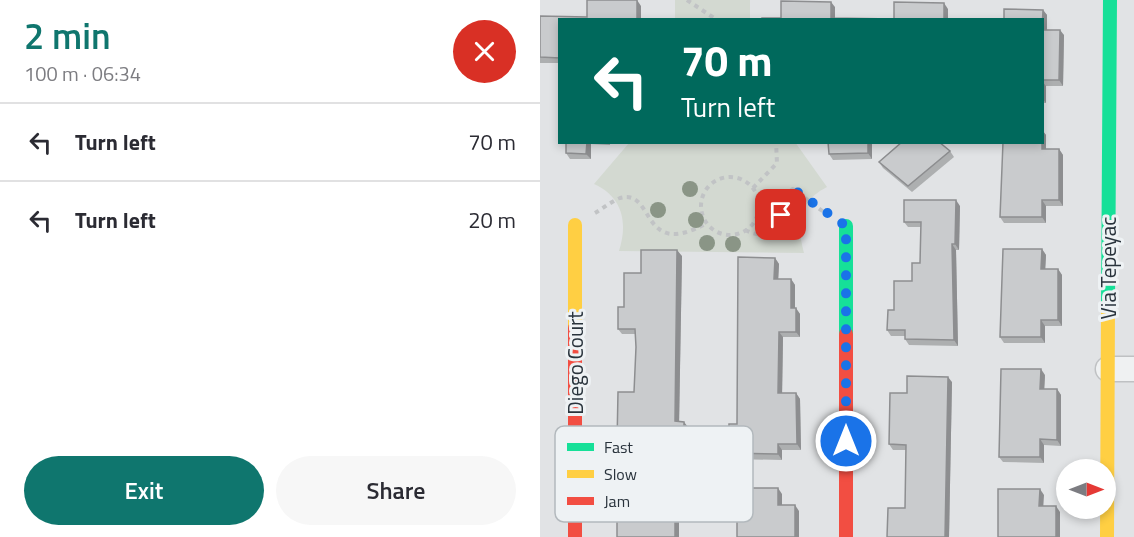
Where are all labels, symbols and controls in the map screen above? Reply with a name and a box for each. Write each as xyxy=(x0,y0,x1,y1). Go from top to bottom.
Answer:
text: 2 min xyxy=(24,8,111,63)
button: close xyxy=(453,20,516,83)
text: 70 m xyxy=(681,28,773,92)
icon: left xyxy=(582,42,660,120)
text: 100 m · 06:34 xyxy=(24,58,141,89)
text: Turn left xyxy=(681,86,775,127)
text: Turn left xyxy=(75,125,156,159)
text: 70 m xyxy=(468,125,516,159)
icon: left xyxy=(24,126,57,159)
pin xyxy=(755,189,806,240)
icon: arrive xyxy=(764,198,797,231)
text: Turn left xyxy=(75,203,156,237)
text: 20 m xyxy=(468,203,516,237)
icon: left xyxy=(24,204,57,237)
street label: Via Tepeyac xyxy=(1092,217,1124,319)
street label: Diego Court xyxy=(559,311,591,415)
position arrow xyxy=(814,409,878,473)
legend xyxy=(555,426,753,522)
text: Fast xyxy=(604,435,633,459)
button: Exit xyxy=(24,456,264,525)
button: Share xyxy=(276,456,516,525)
north arrow xyxy=(1056,459,1116,519)
map controls xyxy=(1056,459,1116,519)
text: Slow xyxy=(604,462,637,486)
text: Jam xyxy=(604,489,630,513)

